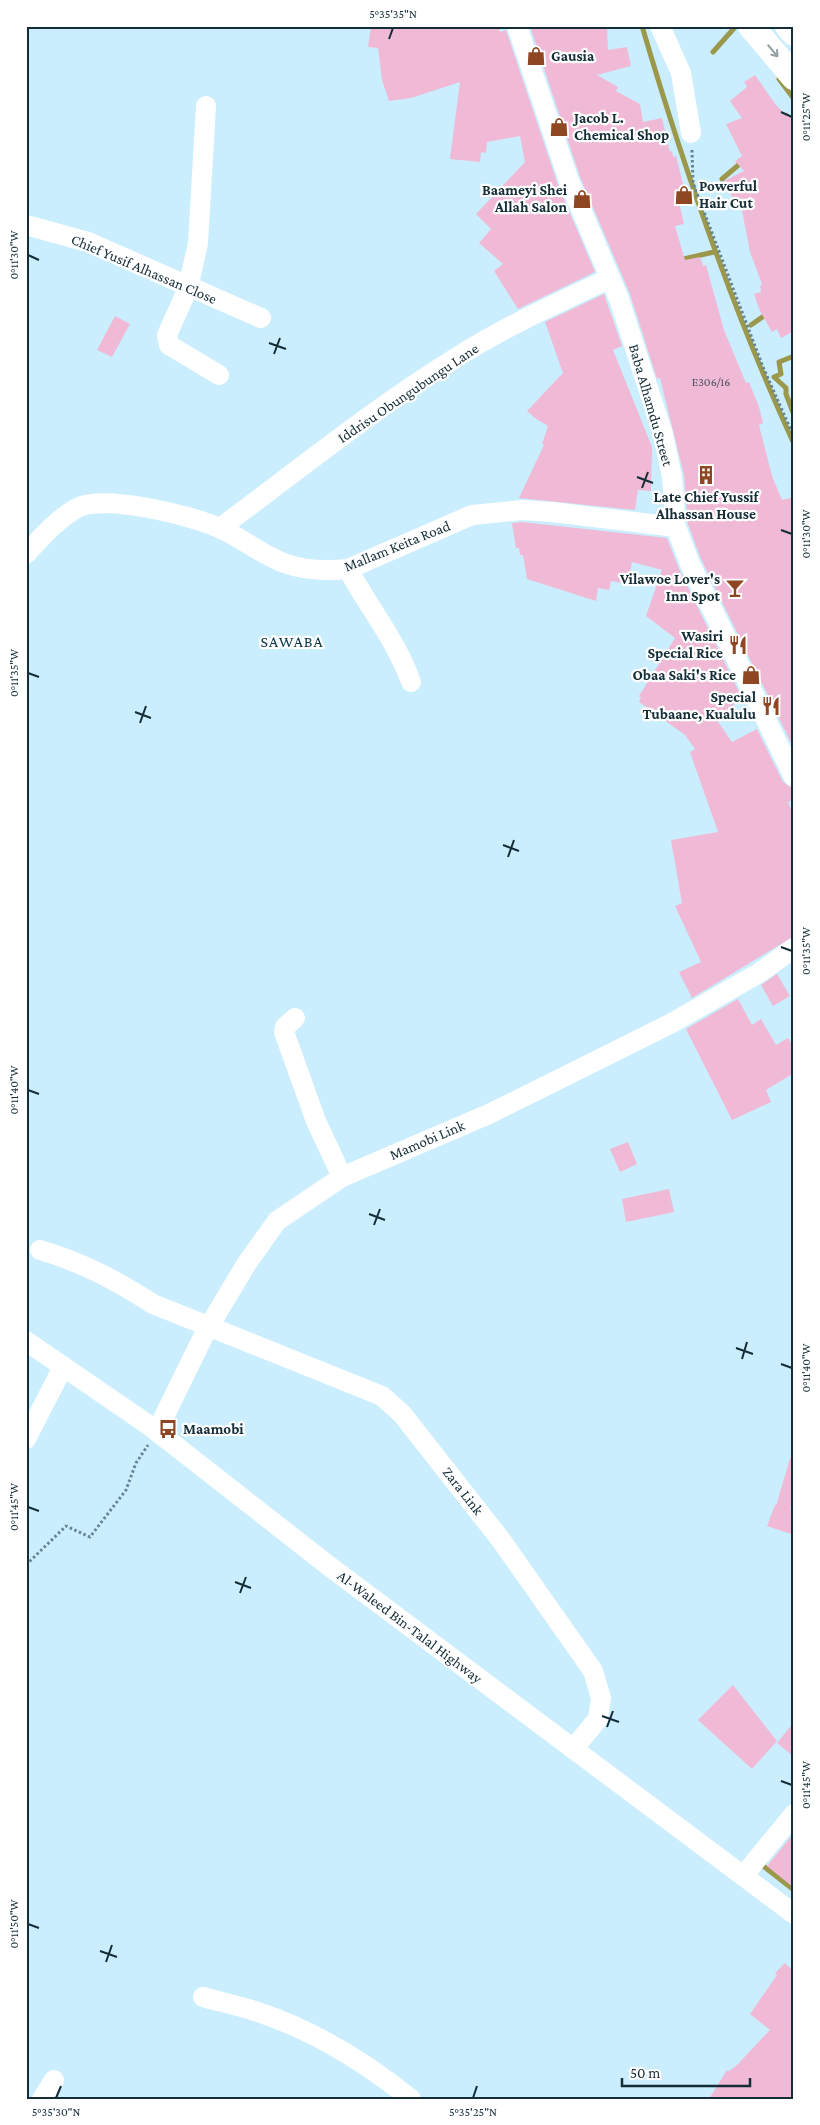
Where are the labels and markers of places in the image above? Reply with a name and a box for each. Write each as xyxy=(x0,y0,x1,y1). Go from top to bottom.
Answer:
shop icon: Gausia xyxy=(525,45,547,67)
place label: Gausia xyxy=(551,48,595,64)
place label: Jacob L. Chemical Shop xyxy=(572,110,669,143)
shop icon: Jacob L. Chemical Shop xyxy=(548,116,570,138)
place label: Powerful Hair Cut xyxy=(699,178,758,211)
place label: Baameyi Shei Allah Salon xyxy=(482,182,568,215)
shop icon: Powerful Hair Cut xyxy=(673,184,695,206)
shop icon: Baameyi Shei Allah Salon xyxy=(571,188,593,210)
building icon: Late Chief Yussif Alhassan House xyxy=(695,464,717,486)
place label: Late Chief Yussif Alhassan House xyxy=(654,489,760,522)
place label: Vilawoe Lover's Inn Spot xyxy=(619,571,721,604)
bar icon: Vilawoe Lover's Inn Spot xyxy=(724,577,746,599)
place label: Wasiri Special Rice xyxy=(648,628,724,661)
restaurant icon: Wasiri Special Rice xyxy=(727,634,749,656)
shop icon: Obaa Saki's Rice xyxy=(740,664,762,686)
place label: Obaa Saki's Rice xyxy=(632,667,736,683)
place label: Special Tubaane, Kualulu xyxy=(642,689,757,722)
restaurant icon: Special Tubaane, Kualulu xyxy=(760,695,782,717)
bus stop icon: Maamobi xyxy=(157,1418,179,1440)
place label: Maamobi xyxy=(183,1421,244,1437)

